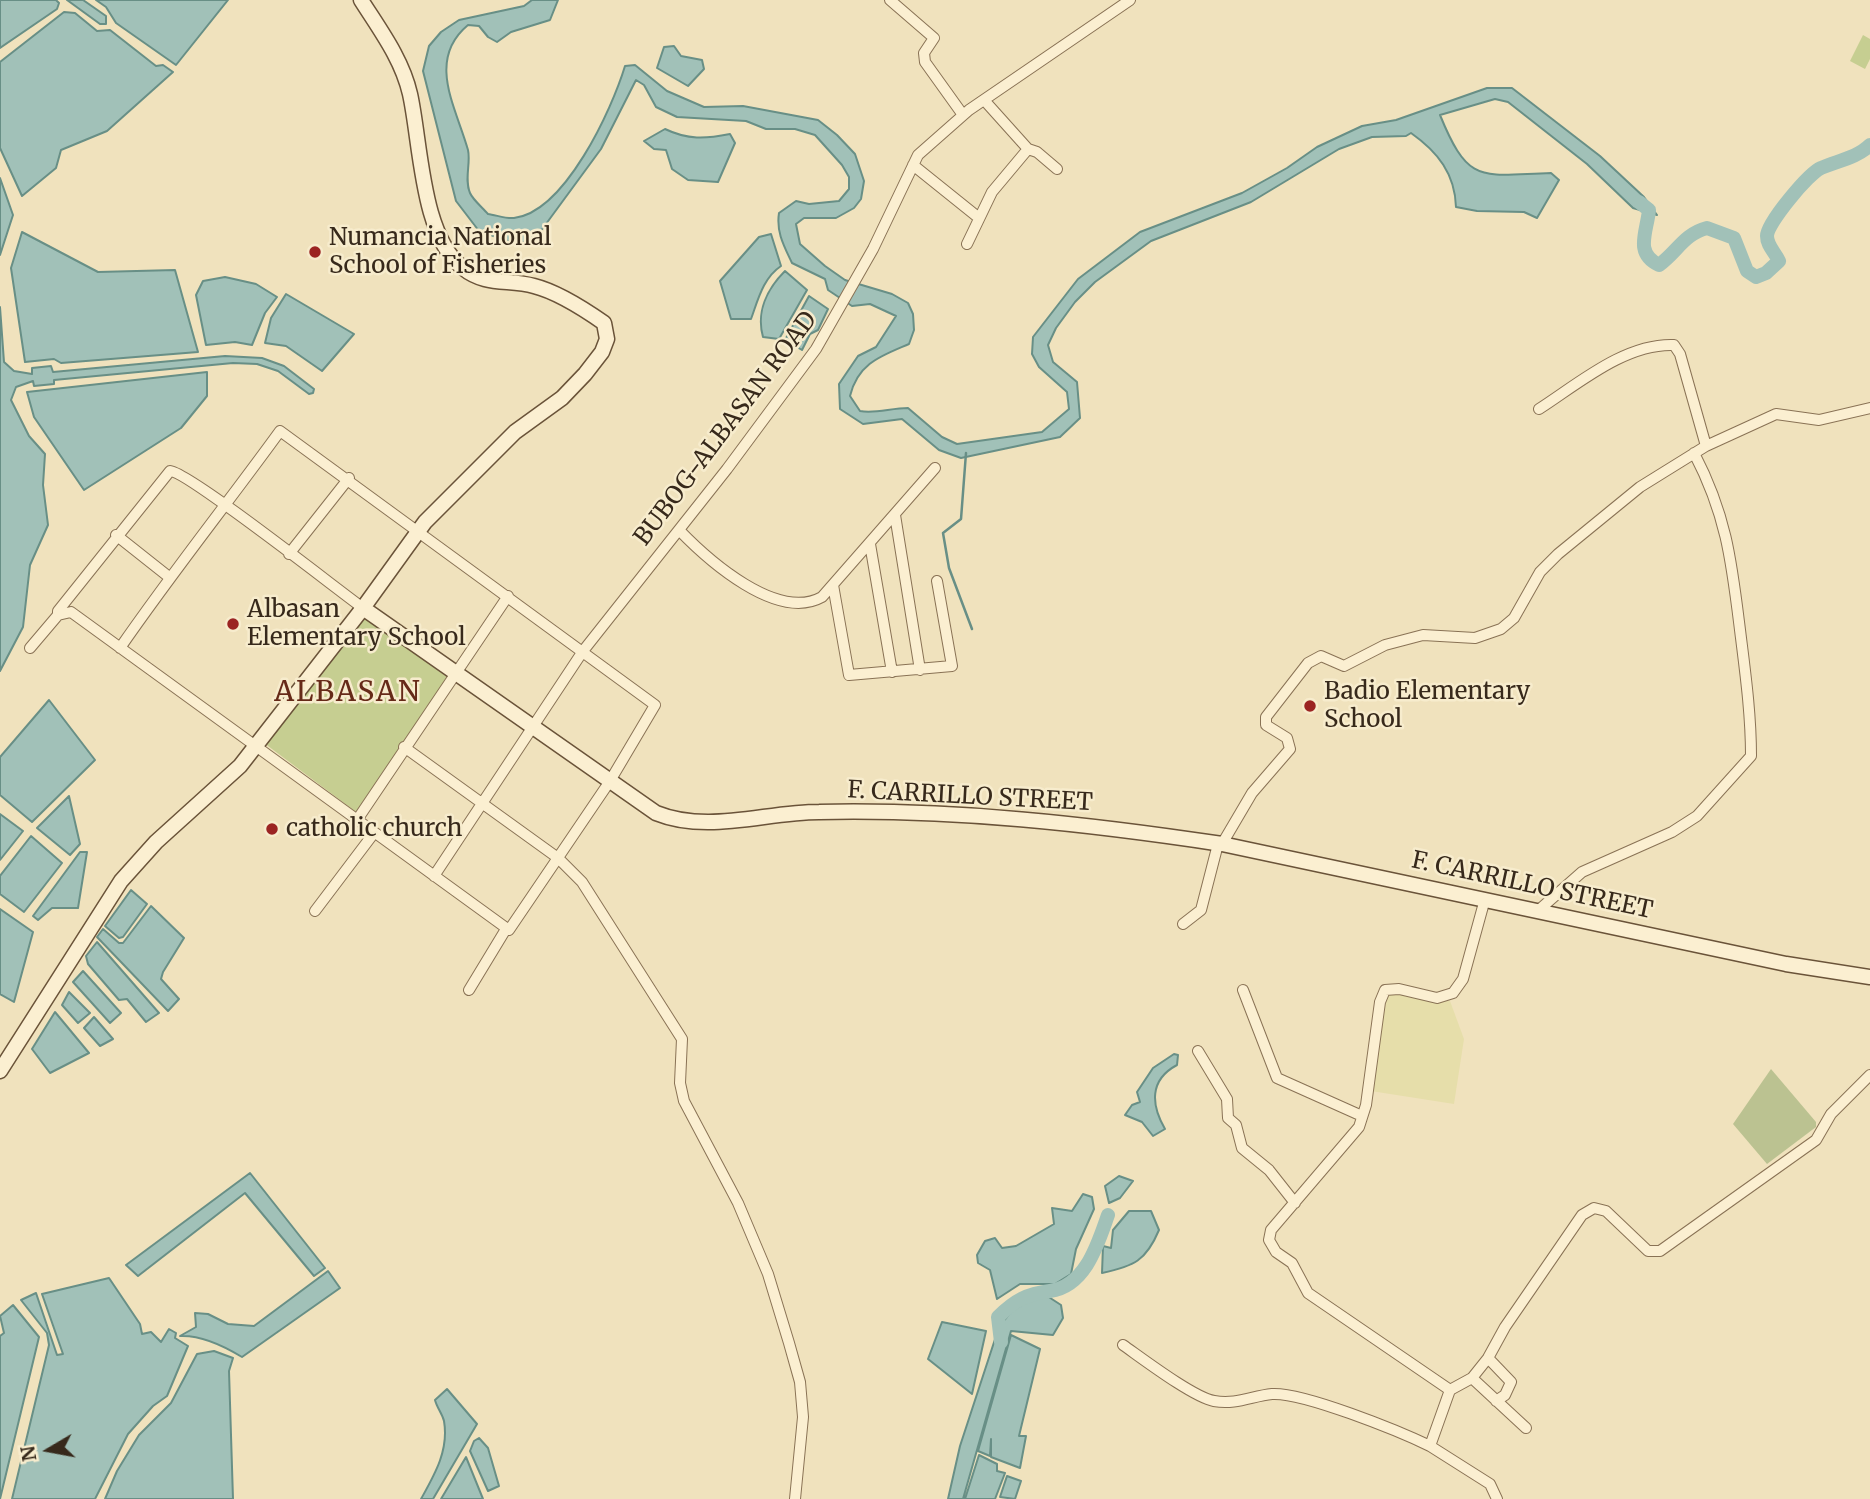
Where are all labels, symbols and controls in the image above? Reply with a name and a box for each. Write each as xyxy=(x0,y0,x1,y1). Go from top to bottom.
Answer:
place label: Numancia National School of Fisheries xyxy=(329,224,552,280)
marker: Numancia National School of Fisheries xyxy=(307,244,323,260)
street label: BUBOG-ALBASAN ROAD xyxy=(629,306,823,552)
place label: Albasan Elementary School xyxy=(247,596,466,652)
marker: Albasan Elementary School xyxy=(225,616,241,632)
district label: ALBASAN xyxy=(275,676,421,710)
place label: Badio Elementary School xyxy=(1324,678,1530,734)
marker: Badio Elementary School xyxy=(1302,698,1318,714)
street label: F. CARRILLO STREET xyxy=(847,776,1093,818)
place label: catholic church xyxy=(286,815,462,843)
marker: catholic church xyxy=(264,821,280,837)
street label: F. CARRILLO STREET xyxy=(1409,846,1655,926)
north arrow xyxy=(14,1415,84,1485)
text: N xyxy=(15,1444,41,1463)

